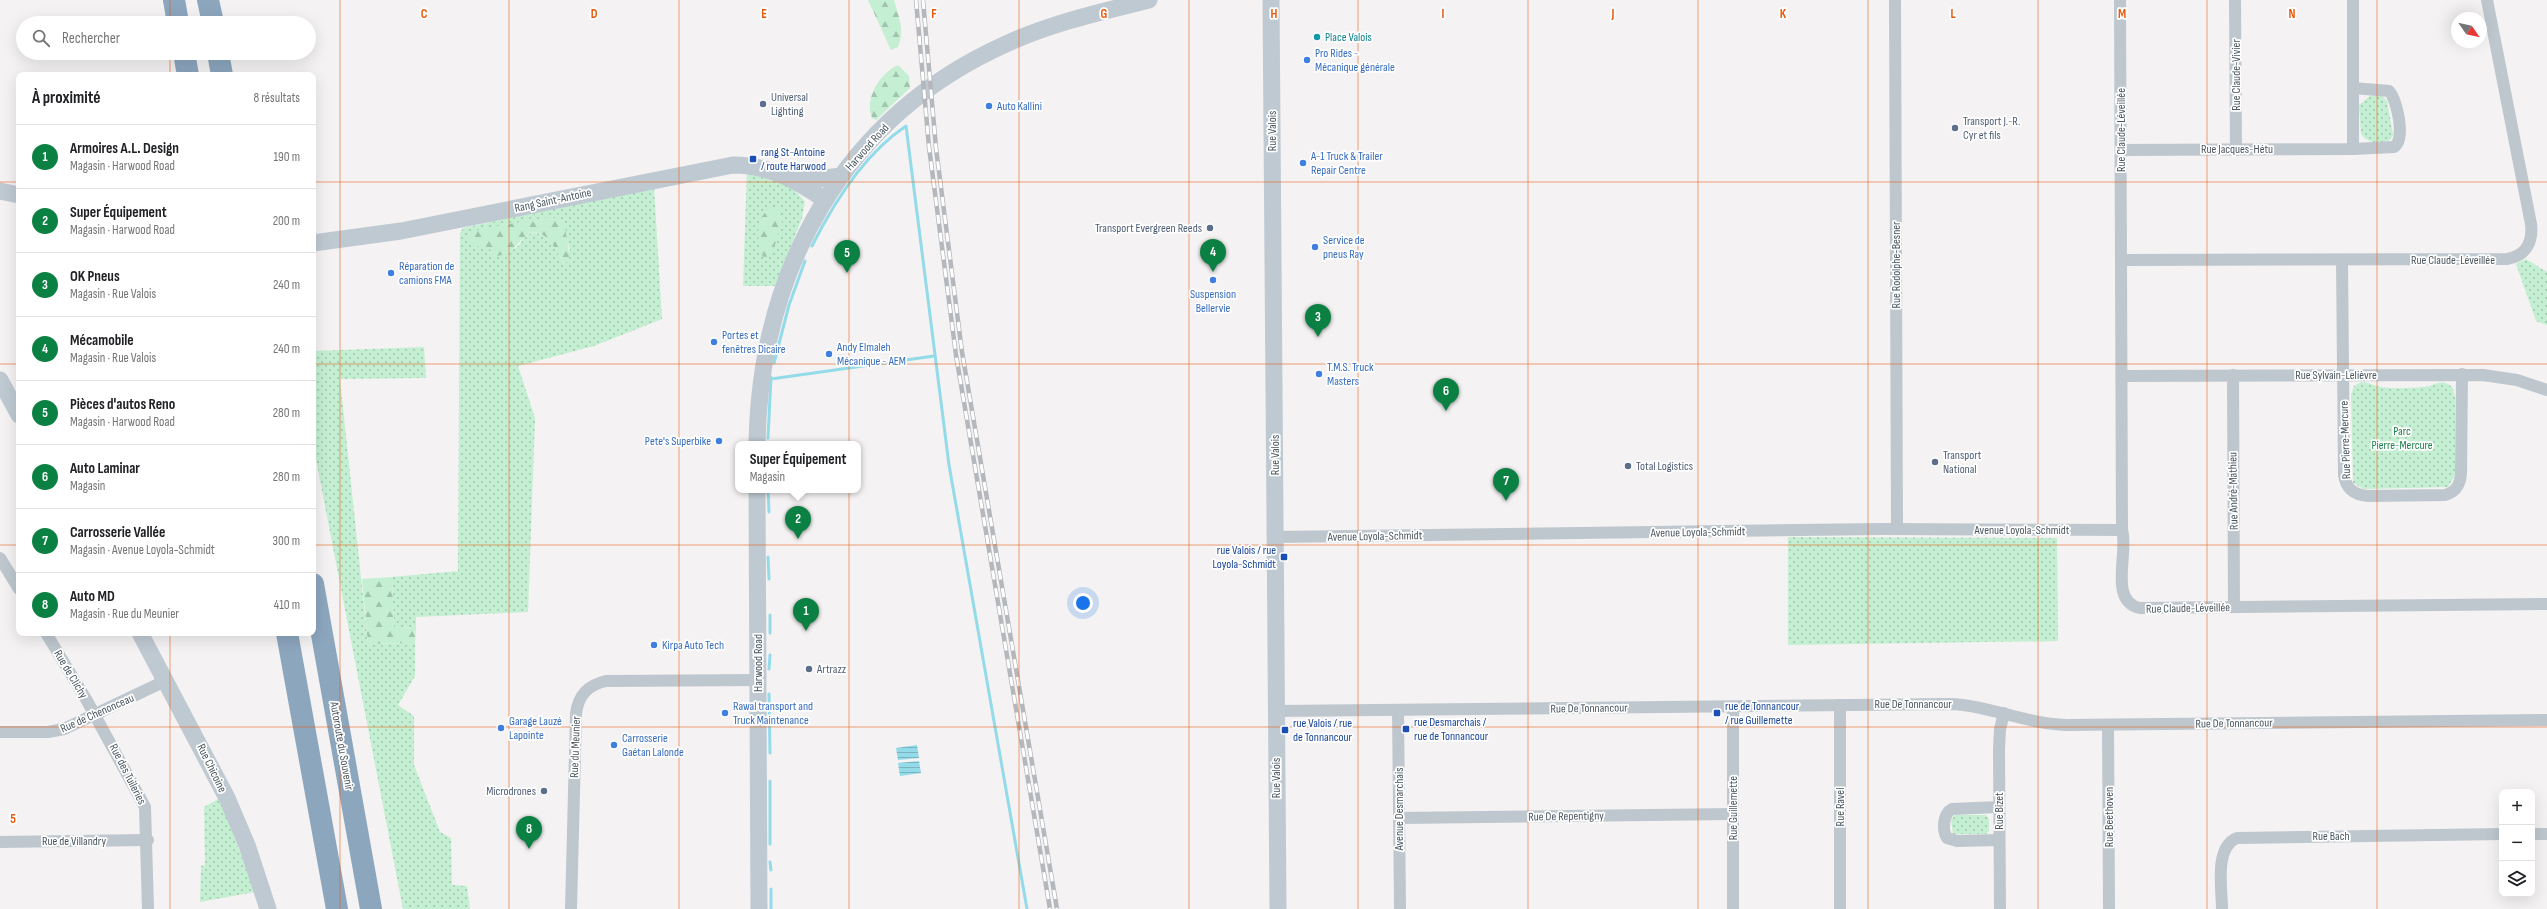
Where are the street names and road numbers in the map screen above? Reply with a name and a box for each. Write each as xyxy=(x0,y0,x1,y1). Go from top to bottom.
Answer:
street label: Rue Claude-Vivier xyxy=(2229,39,2244,111)
street label: Rue Claude-Léveillée xyxy=(2114,88,2129,172)
street label: Rue Valois xyxy=(1265,111,1280,151)
street label: Harwood Road xyxy=(842,121,892,174)
street label: Rue Jacques-Hétu xyxy=(2201,142,2273,157)
street label: Rang Saint-Antoine xyxy=(513,185,593,216)
street label: Rue Rodolphe-Besner xyxy=(1889,221,1904,309)
street label: Rue Claude-Léveillée xyxy=(2411,253,2495,268)
street label: Rue Sylvain-Lelièvre xyxy=(2295,368,2377,383)
street label: Rue Pierre-Mercure xyxy=(2337,400,2354,479)
street label: Rue Valois xyxy=(1268,435,1283,475)
street label: Rue André-Mathieu xyxy=(2225,452,2242,530)
street label: Avenue Loyola-Schmidt xyxy=(1974,523,2070,538)
street label: Avenue Loyola-Schmidt xyxy=(1649,524,1746,541)
street label: Avenue Loyola-Schmidt xyxy=(1326,528,1423,545)
street label: Rue Claude-Léveillée xyxy=(2146,600,2230,617)
street label: Harwood Road xyxy=(751,634,766,692)
street label: Rue de Clichy xyxy=(50,647,91,702)
street label: Rue de Chenonceau xyxy=(58,690,136,736)
street label: Rue De Tonnancour xyxy=(1874,697,1952,712)
street label: Autoroute du Souvenir xyxy=(326,700,357,792)
street label: Rue De Tonnancour xyxy=(1550,700,1628,717)
street label: Rue du Meunier xyxy=(567,715,584,778)
street label: Rue De Tonnancour xyxy=(2195,715,2273,732)
street label: Rue des Tuileries xyxy=(106,741,149,807)
street label: Rue Chicoine xyxy=(193,741,230,795)
street label: Rue Valois xyxy=(1269,758,1284,798)
street label: Avenue Desmarchais xyxy=(1392,768,1407,851)
street label: Rue Guillemette xyxy=(1726,776,1741,840)
street label: Rue Beethoven xyxy=(2102,787,2117,847)
street label: Rue Ravel xyxy=(1833,788,1848,826)
street label: Rue Bizet xyxy=(1992,792,2007,830)
street label: Rue De Repentigny xyxy=(1528,808,1604,825)
street label: Rue Bach xyxy=(2312,829,2350,844)
street label: Rue de Villandry xyxy=(42,834,106,849)

